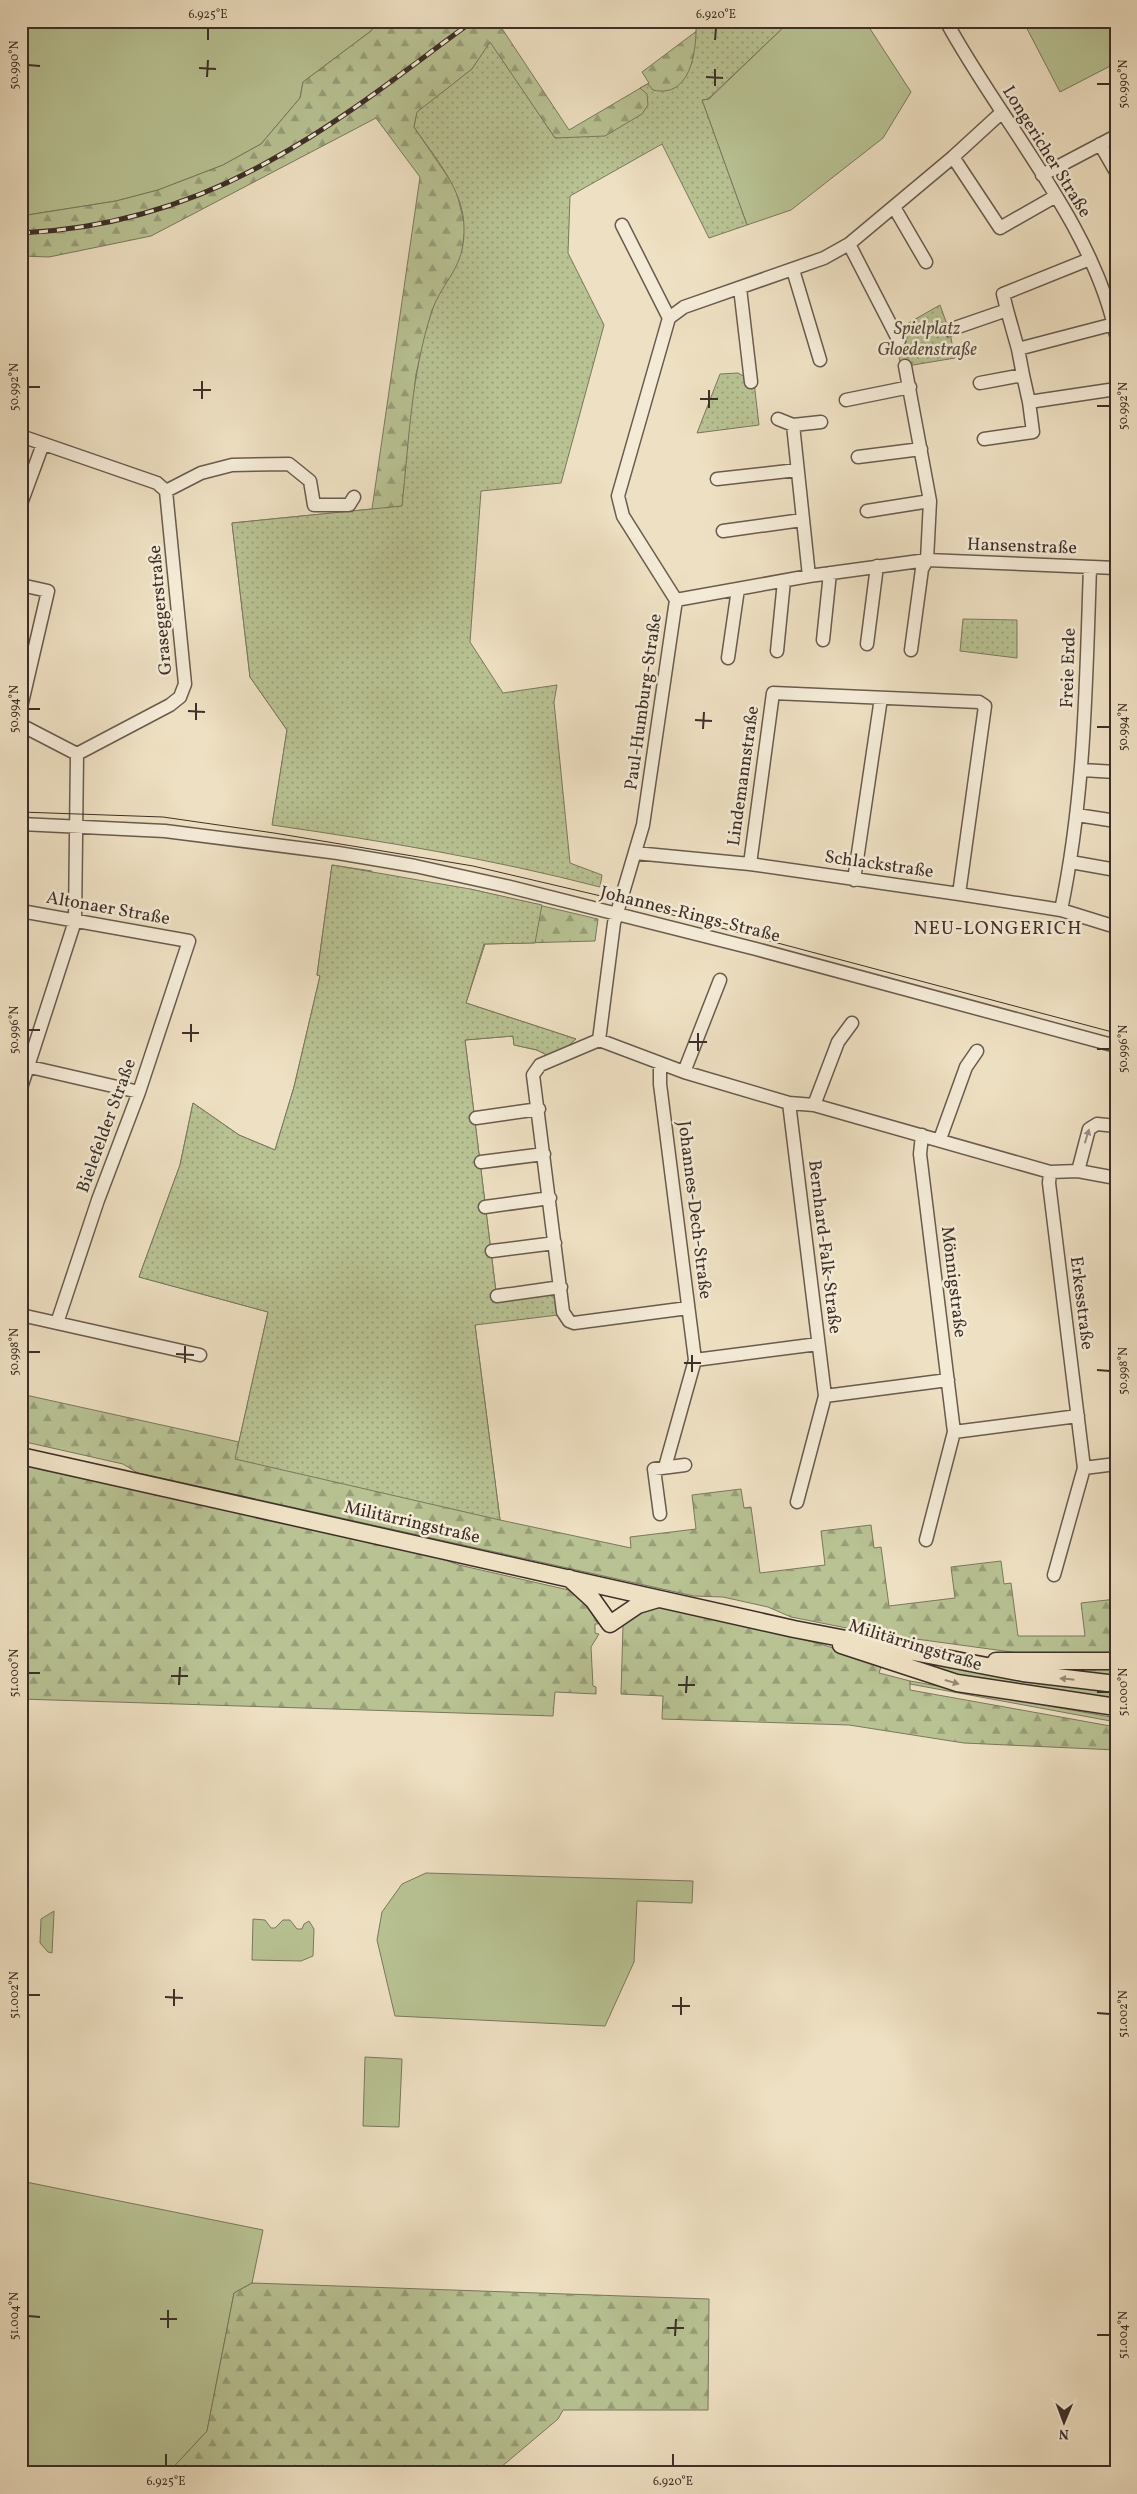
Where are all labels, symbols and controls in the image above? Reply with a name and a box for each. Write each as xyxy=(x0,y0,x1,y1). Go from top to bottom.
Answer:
text: 6.925°E xyxy=(188,7,228,23)
text: 6.920°E xyxy=(696,7,736,23)
text: 50.990°N xyxy=(7,41,23,89)
text: 50.990°N xyxy=(1116,60,1132,108)
street label: Longericher Straße xyxy=(995,81,1097,223)
park label: Spielplatz Gloedenstraße xyxy=(877,317,977,363)
text: 50.992°N xyxy=(7,363,23,411)
text: 50.992°N xyxy=(1116,382,1132,430)
street label: Hansenstraße xyxy=(967,533,1077,561)
street label: Graseggerstraße xyxy=(143,544,179,676)
street label: Paul-Humburg-Straße xyxy=(619,612,669,792)
street label: Freie Erde xyxy=(1055,627,1083,709)
text: 50.994°N xyxy=(7,685,23,733)
text: 50.994°N xyxy=(1116,703,1132,751)
street label: Lindemannstraße xyxy=(722,704,766,848)
street label: Schlackstraße xyxy=(823,845,935,885)
street label: Johannes-Rings-Straße xyxy=(597,881,783,949)
street label: Altonaer Straße xyxy=(44,886,172,932)
district label: NEU-LONGERICH xyxy=(913,916,1083,942)
text: 50.996°N xyxy=(7,1006,23,1054)
text: 50.996°N xyxy=(1116,1025,1132,1073)
street label: Bielefelder Straße xyxy=(71,1055,143,1197)
street label: Johannes-Dech-Straße xyxy=(671,1119,717,1301)
one-way arrow xyxy=(1084,1129,1092,1144)
street label: Bernhard-Falk-Straße xyxy=(801,1159,847,1335)
street label: Mönnigstraße xyxy=(934,1225,972,1339)
street label: Erkesstraße xyxy=(1063,1255,1099,1351)
text: 50.998°N xyxy=(7,1328,23,1376)
text: 50.998°N xyxy=(1116,1347,1132,1395)
street label: Militärringstraße xyxy=(342,1495,482,1551)
street label: Militärringstraße xyxy=(845,1614,985,1678)
text: 51.000°N xyxy=(7,1649,23,1697)
text: 51.000°N xyxy=(1116,1668,1132,1716)
one-way arrow xyxy=(1059,1675,1075,1683)
one-way arrow xyxy=(944,1678,959,1686)
text: 51.002°N xyxy=(7,1971,23,2019)
text: 51.002°N xyxy=(1116,1990,1132,2038)
text: 51.004°N xyxy=(7,2292,23,2340)
text: 51.004°N xyxy=(1116,2311,1132,2359)
north arrow xyxy=(1040,2396,1090,2446)
text: N xyxy=(1059,2424,1069,2443)
text: 6.925°E xyxy=(146,2474,186,2490)
text: 6.920°E xyxy=(653,2474,693,2490)

